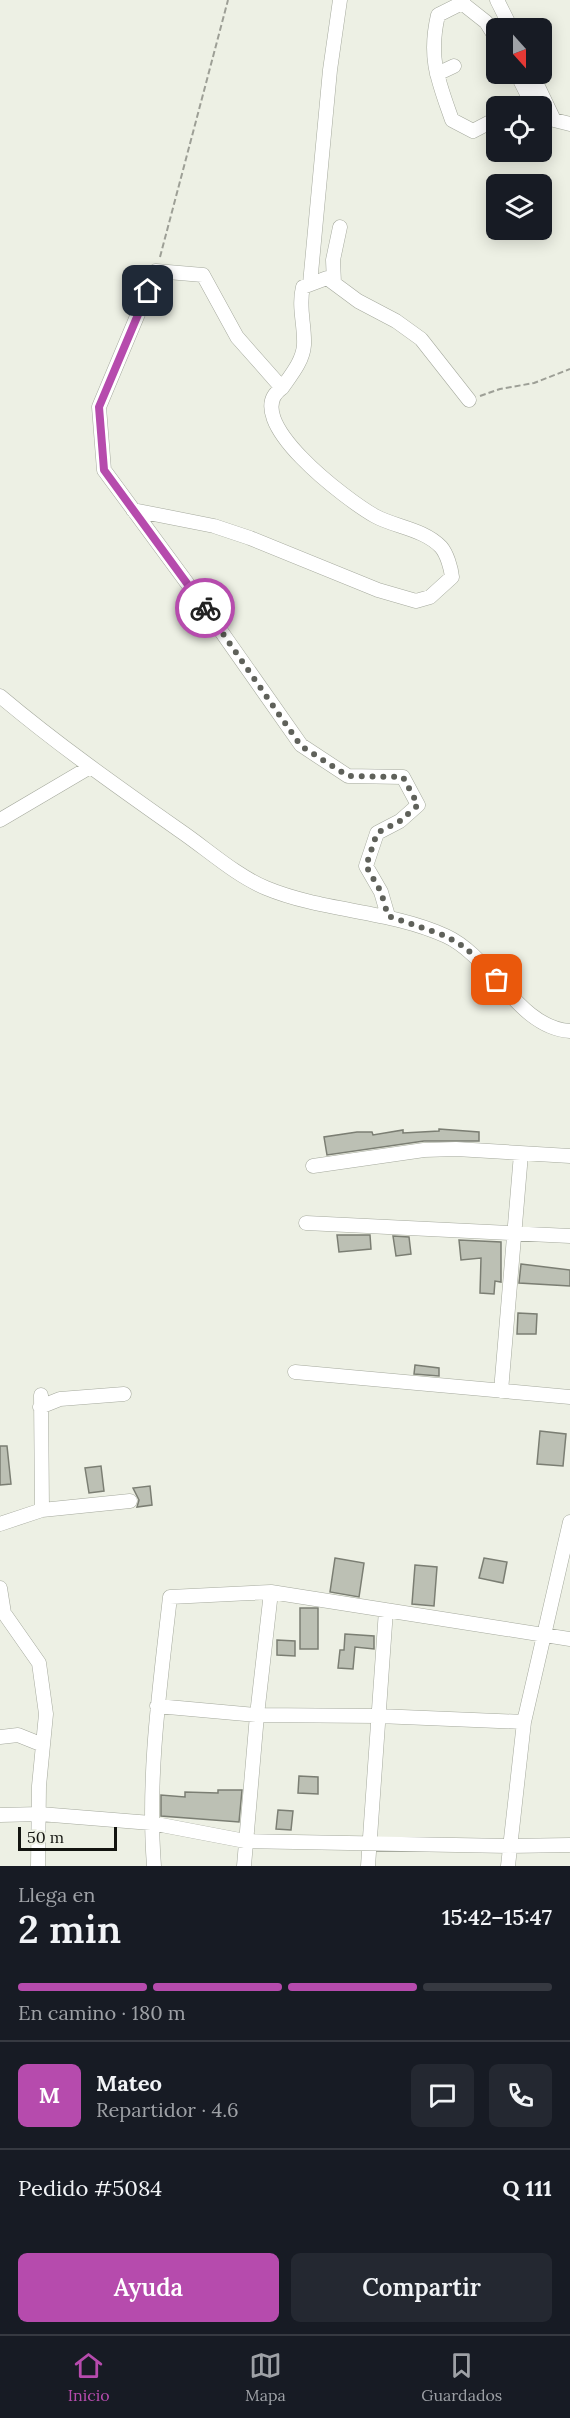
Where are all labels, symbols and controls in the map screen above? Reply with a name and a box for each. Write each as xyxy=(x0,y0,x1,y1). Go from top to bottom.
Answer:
north arrow xyxy=(486,18,552,84)
map controls xyxy=(486,18,552,240)
button: locate xyxy=(486,96,552,162)
button: layers xyxy=(486,174,552,240)
pin xyxy=(122,265,173,316)
icon: home xyxy=(131,274,164,307)
courier xyxy=(175,578,235,638)
icon: bike xyxy=(189,592,222,625)
pin xyxy=(471,954,522,1005)
icon: bag xyxy=(480,963,513,996)
scale bar xyxy=(18,1824,117,1852)
text: 50 m xyxy=(27,1827,64,1847)
text: Llega en xyxy=(18,1882,95,1907)
text: 15:42–15:47 xyxy=(442,1903,552,1931)
text: 2 min xyxy=(18,1904,121,1954)
text: En camino · 180 m xyxy=(18,2000,186,2025)
button: chat xyxy=(411,2064,474,2127)
button: phone xyxy=(489,2064,552,2127)
text: Mateo xyxy=(96,2069,162,2097)
text: M xyxy=(39,2081,60,2109)
text: Repartidor · 4.6 xyxy=(96,2097,239,2122)
text: Pedido #5084 xyxy=(18,2174,162,2202)
text: Q 111 xyxy=(502,2174,552,2202)
button: Ayuda xyxy=(18,2253,279,2322)
button: Compartir xyxy=(291,2253,552,2322)
tab: Inicio xyxy=(68,2349,110,2405)
tab: Mapa xyxy=(245,2349,286,2405)
tab: Guardados xyxy=(421,2349,502,2405)

